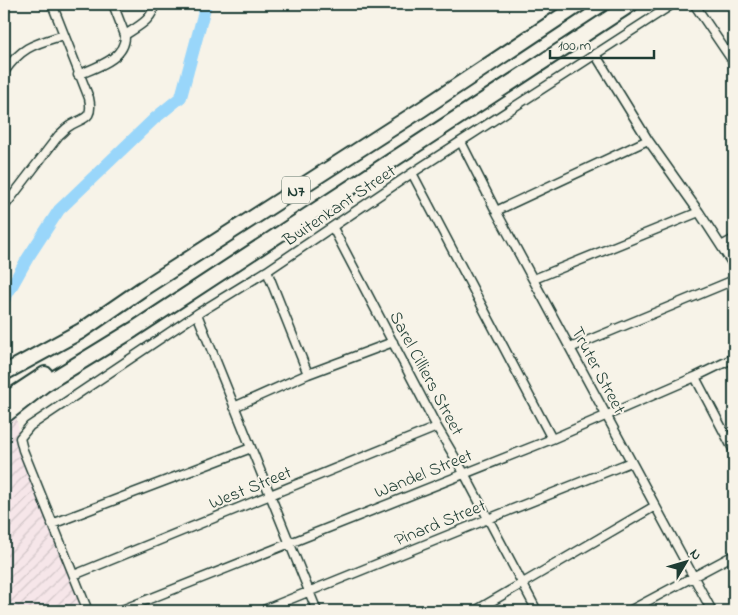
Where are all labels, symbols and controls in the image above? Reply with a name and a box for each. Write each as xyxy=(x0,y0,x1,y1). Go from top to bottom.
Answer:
scale bar xyxy=(550,28,654,60)
text: 100 m xyxy=(558,35,591,57)
street label: Buitenkant Street xyxy=(278,159,402,255)
road number: N7 xyxy=(282,176,310,204)
street label: Sarel Cilliers Street xyxy=(381,307,469,441)
street label: Truter Street xyxy=(563,323,631,419)
street label: Wandel Street xyxy=(371,443,477,506)
street label: West Street xyxy=(206,460,296,517)
street label: Pinard Street xyxy=(391,494,490,554)
north arrow xyxy=(660,538,710,588)
text: N xyxy=(684,545,706,565)

